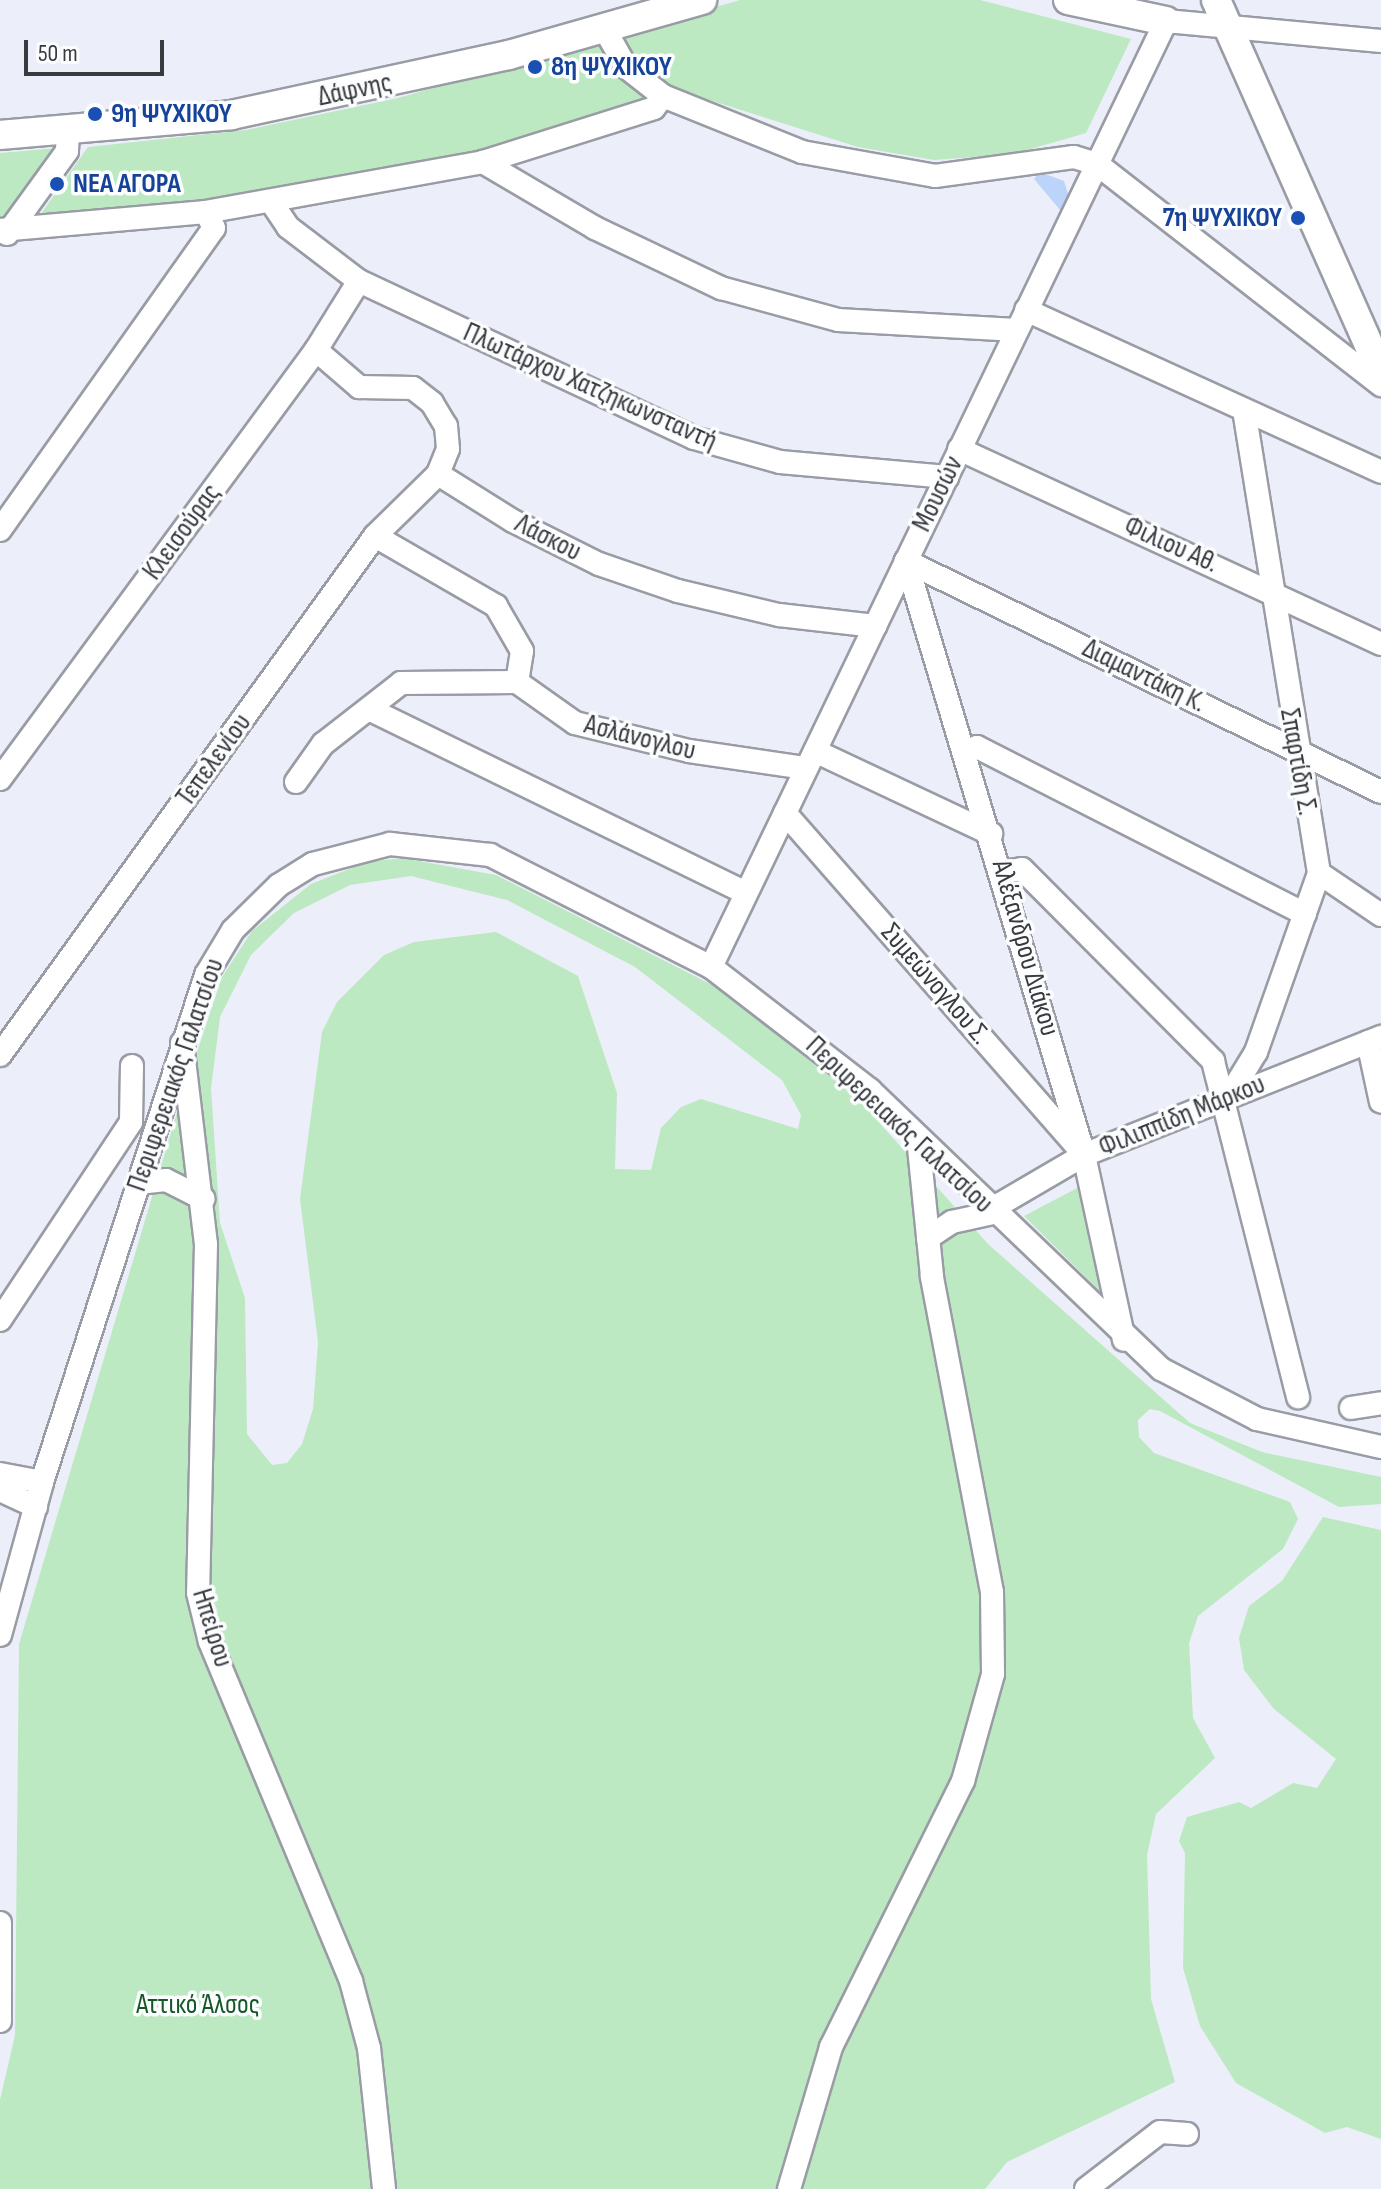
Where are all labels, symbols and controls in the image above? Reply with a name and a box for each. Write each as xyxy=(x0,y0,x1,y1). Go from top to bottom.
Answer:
scale bar xyxy=(28,24,168,74)
text: 50 m xyxy=(38,39,78,68)
place label: 8η ΨΥΧΙΚΟΥ xyxy=(551,50,672,84)
marker: 8η ΨΥΧΙΚΟΥ xyxy=(526,58,544,76)
street label: Δάφνης xyxy=(315,66,395,114)
place label: 9η ΨΥΧΙΚΟΥ xyxy=(111,97,232,131)
marker: 9η ΨΥΧΙΚΟΥ xyxy=(86,105,104,123)
place label: ΝΕΑ ΑΓΟΡΑ xyxy=(73,167,181,201)
marker: ΝΕΑ ΑΓΟΡΑ xyxy=(48,175,66,193)
place label: 7η ΨΥΧΙΚΟΥ xyxy=(1162,201,1282,235)
marker: 7η ΨΥΧΙΚΟΥ xyxy=(1289,209,1307,227)
street label: Πλωτάρχου Χατζηκωνσταντή xyxy=(458,316,722,458)
street label: Μουσών xyxy=(905,451,971,537)
street label: Κλεισούρας xyxy=(136,477,228,587)
street label: Λάσκου xyxy=(509,507,587,569)
street label: Φιλιου Αθ. xyxy=(1119,509,1223,581)
street label: Διαμαντάκη Κ. xyxy=(1077,632,1211,720)
street label: Σπαρτίδη Σ. xyxy=(1272,706,1324,818)
street label: Τεπελενίου xyxy=(169,707,259,813)
street label: Ασλάνογλου xyxy=(581,708,699,768)
street label: Αλέξανδρου Διάκου xyxy=(984,856,1066,1040)
street label: Συμεώνογλου Σ. xyxy=(873,916,997,1052)
street label: Περιφερειακός Γαλατσίου xyxy=(120,954,232,1196)
street label: Περιφερειακός Γαλατσίου xyxy=(798,1030,1000,1220)
street label: Φιλιππίδη Μάρκου xyxy=(1094,1067,1270,1165)
street label: Ηπείρου xyxy=(184,1585,240,1671)
park label: Αττικό Άλσος xyxy=(136,1988,260,2022)

